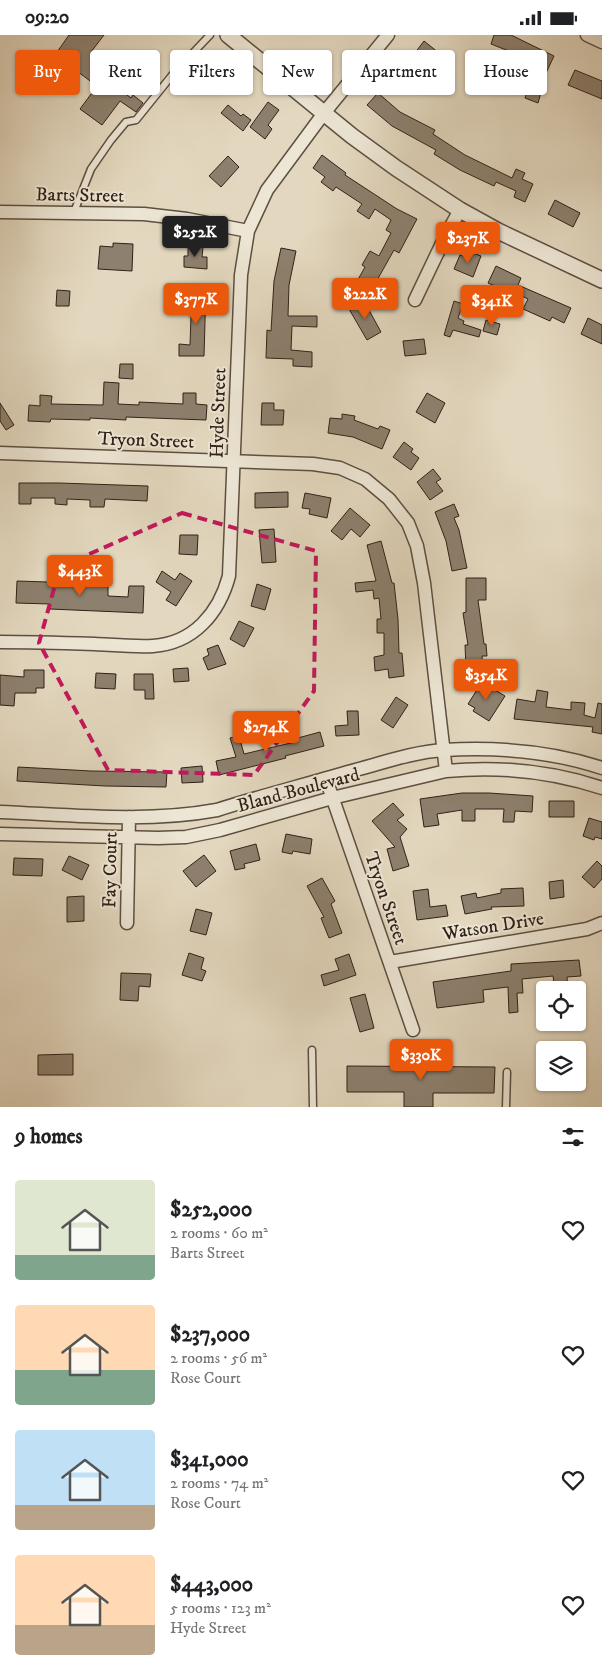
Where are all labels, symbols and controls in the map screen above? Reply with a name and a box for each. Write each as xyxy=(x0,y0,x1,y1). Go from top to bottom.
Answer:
text: 09:20 xyxy=(25,6,69,29)
chip: Buy xyxy=(15,50,80,95)
chip: Rent xyxy=(90,50,160,95)
chip: Filters xyxy=(170,50,253,95)
chip: New xyxy=(263,50,332,95)
chip: Apartment xyxy=(342,50,455,95)
chip: House xyxy=(465,50,547,95)
street label: Barts Street xyxy=(35,183,124,208)
pin: $252K xyxy=(160,215,230,258)
pin: $237K xyxy=(433,221,503,264)
text: $252K xyxy=(173,222,217,242)
text: $237K xyxy=(447,228,489,248)
pin: $222K xyxy=(330,277,400,320)
pin: $377K xyxy=(161,283,231,325)
text: $222K xyxy=(343,284,387,304)
pin: $341K xyxy=(457,285,527,327)
text: $377K xyxy=(175,289,217,309)
text: $341K xyxy=(471,291,513,311)
street label: Hyde Street xyxy=(205,367,232,459)
street label: Tryon Street xyxy=(97,427,195,454)
pin: $443K xyxy=(45,555,115,597)
text: $443K xyxy=(58,561,102,581)
pin: $354K xyxy=(451,659,521,701)
text: $354K xyxy=(465,665,507,685)
pin: $274K xyxy=(231,711,301,753)
text: $274K xyxy=(244,717,288,737)
street label: Bland Boulevard xyxy=(235,763,363,818)
street label: Fay Court xyxy=(98,832,123,908)
street label: Tryon Street xyxy=(359,849,412,948)
street label: Watson Drive xyxy=(440,907,546,946)
map controls xyxy=(536,981,586,1091)
button: locate xyxy=(536,981,586,1031)
pin: $330K xyxy=(386,1039,456,1081)
button: layers xyxy=(536,1041,586,1091)
text: $330K xyxy=(401,1045,441,1065)
icon: filters xyxy=(559,1123,587,1151)
text: 9 homes xyxy=(15,1124,83,1150)
text: $252,000 xyxy=(170,1197,252,1223)
icon: home xyxy=(55,1200,115,1260)
icon: heart xyxy=(559,1216,587,1244)
text: 2 rooms · 60 m² xyxy=(170,1223,268,1243)
text: Barts Street xyxy=(170,1243,245,1263)
text: $237,000 xyxy=(170,1322,250,1348)
icon: home xyxy=(55,1325,115,1385)
icon: heart xyxy=(559,1341,587,1369)
text: 2 rooms · 56 m² xyxy=(170,1348,267,1368)
text: Rose Court xyxy=(170,1368,241,1388)
text: $341,000 xyxy=(170,1447,249,1473)
icon: home xyxy=(55,1450,115,1510)
icon: heart xyxy=(559,1466,587,1494)
text: 2 rooms · 74 m² xyxy=(170,1473,268,1493)
text: Rose Court xyxy=(170,1493,241,1513)
text: $443,000 xyxy=(170,1572,253,1598)
icon: home xyxy=(55,1575,115,1635)
icon: heart xyxy=(559,1591,587,1619)
text: 5 rooms · 123 m² xyxy=(170,1598,271,1618)
text: Hyde Street xyxy=(170,1618,246,1638)

